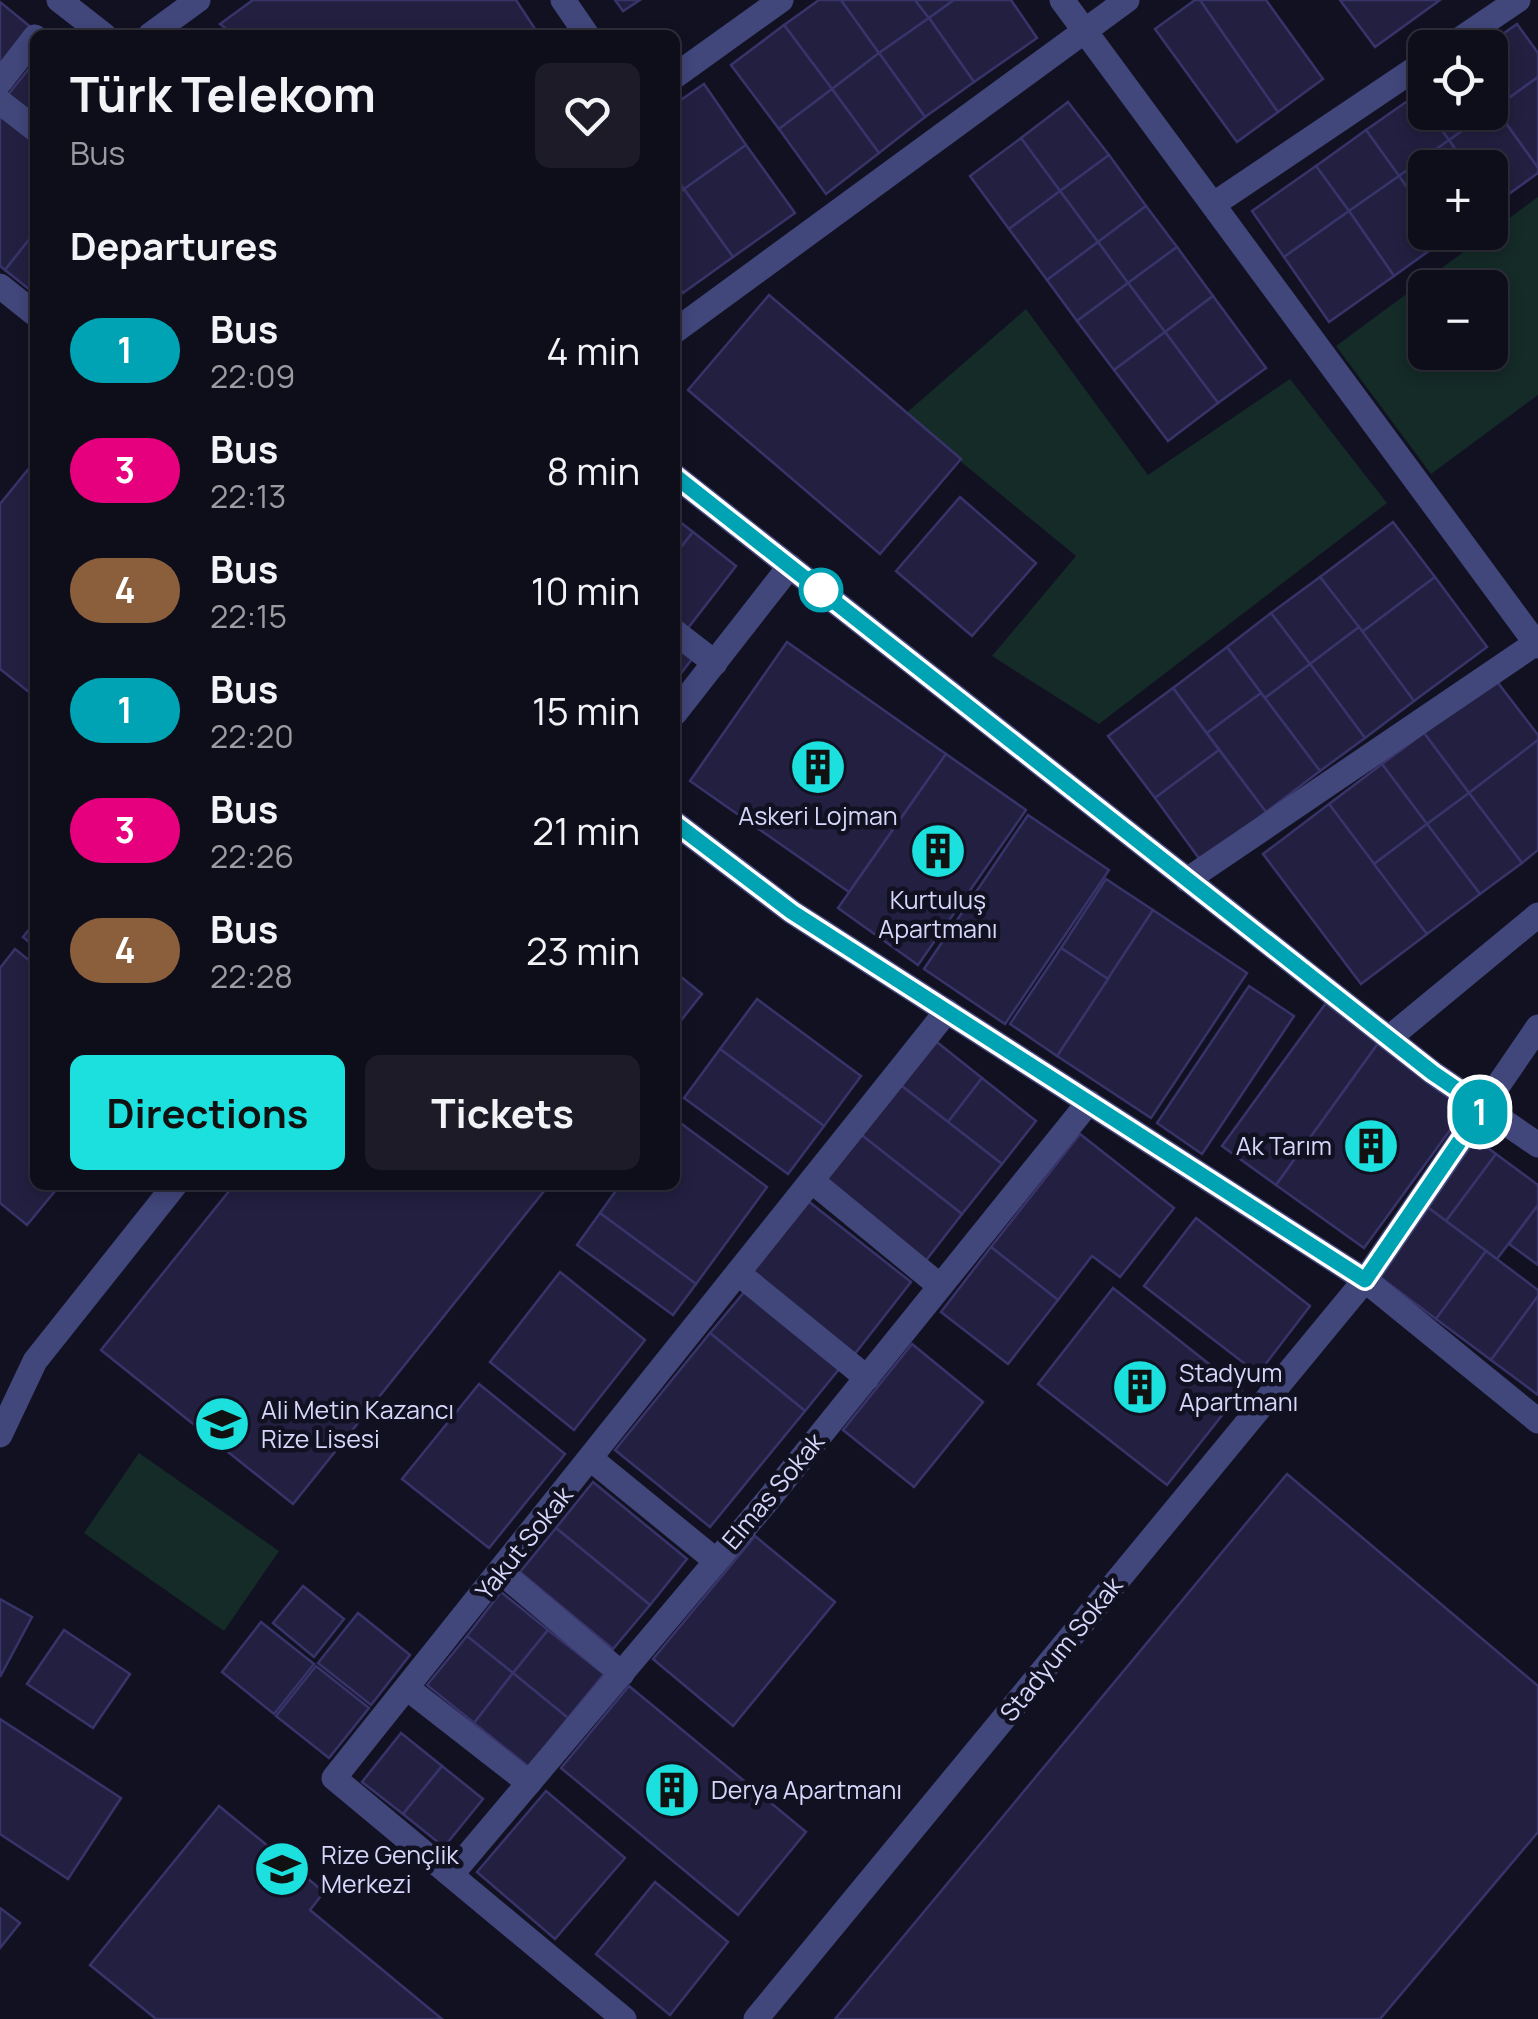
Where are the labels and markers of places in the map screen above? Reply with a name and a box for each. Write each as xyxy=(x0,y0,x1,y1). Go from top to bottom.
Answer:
unlabelled marker xyxy=(800,569,842,611)
building icon: Askeri Lojman xyxy=(788,737,848,797)
place label: Askeri Lojman xyxy=(738,798,898,833)
building icon: Kurtuluş Apartmanı xyxy=(908,821,968,881)
place label: Kurtuluş Apartmanı xyxy=(878,882,998,946)
building icon: Ak Tarım xyxy=(1341,1116,1401,1176)
place label: Ak Tarım xyxy=(1236,1128,1332,1163)
place label: Stadyum Apartmanı xyxy=(1179,1355,1298,1419)
building icon: Stadyum Apartmanı xyxy=(1110,1357,1170,1417)
place label: Ali Metin Kazancı Rize Lisesi xyxy=(261,1392,454,1456)
school or university icon: Ali Metin Kazancı Rize Lisesi xyxy=(192,1394,252,1454)
building icon: Derya Apartmanı xyxy=(642,1760,702,1820)
place label: Derya Apartmanı xyxy=(711,1772,902,1807)
place label: Rize Gençlik Merkezi xyxy=(321,1837,459,1901)
school or university icon: Rize Gençlik Merkezi xyxy=(252,1839,312,1899)

